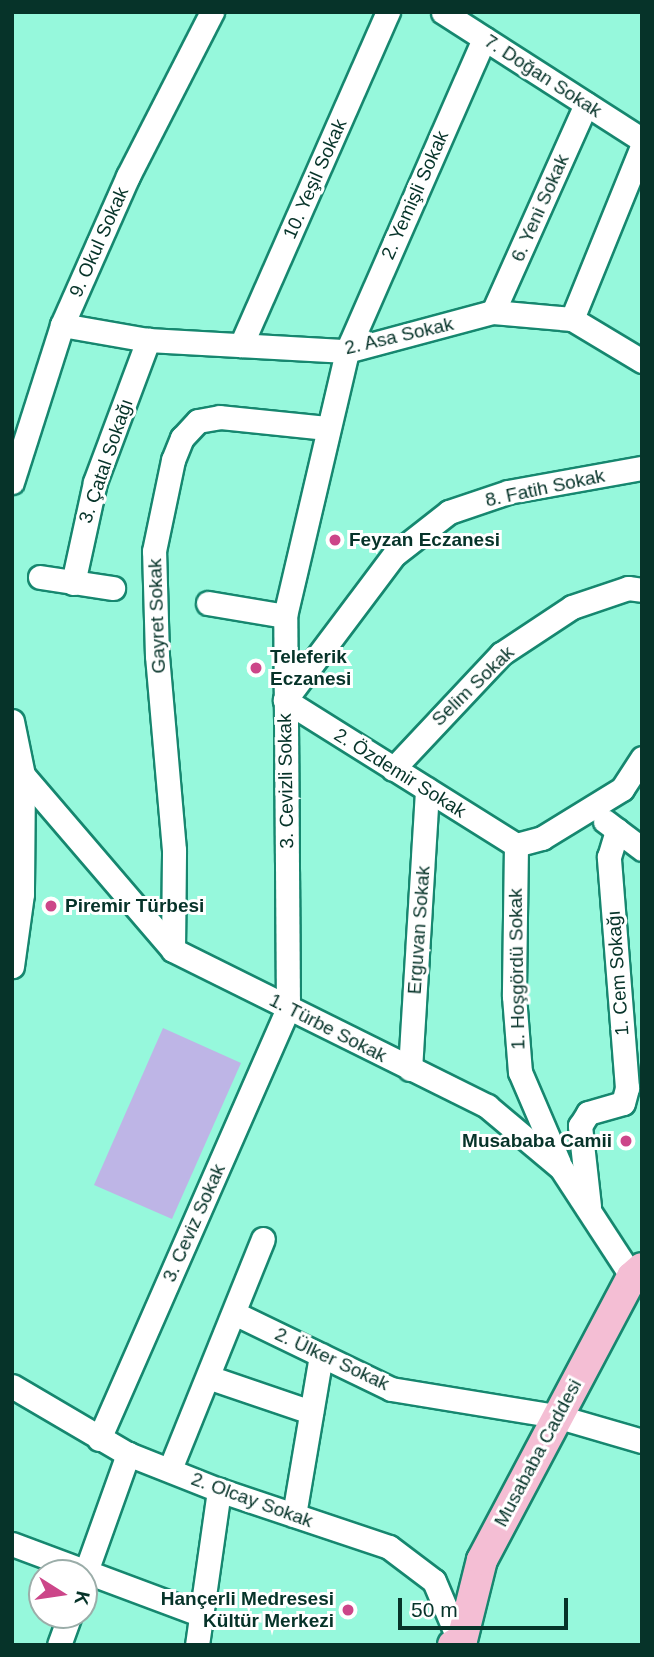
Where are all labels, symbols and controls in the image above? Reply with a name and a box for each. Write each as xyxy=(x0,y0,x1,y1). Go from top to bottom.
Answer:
street label: 7. Doğan Sokak xyxy=(480,30,606,122)
street label: 10. Yeşil Sokak xyxy=(278,115,352,243)
street label: 2. Yemişli Sokak xyxy=(376,127,454,263)
street label: 6. Yeni Sokak xyxy=(506,151,574,265)
street label: 9. Okul Sokak xyxy=(65,183,133,301)
street label: 2. Asa Sokak xyxy=(342,312,456,360)
street label: 3. Çatal Sokağı xyxy=(74,396,138,526)
street label: 8. Fatih Sokak xyxy=(483,464,607,512)
place label: Feyzan Eczanesi xyxy=(349,529,500,551)
marker: Feyzan Eczanesi xyxy=(327,532,343,548)
street label: Gayret Sokak xyxy=(144,558,170,674)
street label: Selim Sokak xyxy=(427,641,519,731)
place label: Teleferik Eczanesi xyxy=(270,646,351,690)
marker: Teleferik Eczanesi xyxy=(248,660,264,676)
street label: 3. Cevizli Sokak xyxy=(273,713,299,849)
street label: 2. Özdemir Sokak xyxy=(330,723,470,823)
street label: Erguvan Sokak xyxy=(403,865,435,995)
street label: 1. Hoşgördü Sokak xyxy=(504,888,530,1050)
place label: Piremir Türbesi xyxy=(65,895,204,917)
marker: Piremir Türbesi xyxy=(43,898,59,914)
street label: 1. Cem Sokağı xyxy=(602,910,634,1036)
street label: 1. Türbe Sokak xyxy=(265,989,391,1067)
place label: Musababa Camii xyxy=(462,1130,612,1152)
marker: Musababa Camii xyxy=(618,1133,634,1149)
street label: 3. Ceviz Sokak xyxy=(158,1160,230,1286)
street label: 2. Ülker Sokak xyxy=(271,1323,393,1395)
street label: Musababa Caddesi xyxy=(490,1375,586,1531)
street label: 2. Olcay Sokak xyxy=(188,1467,316,1533)
north arrow xyxy=(28,1559,98,1629)
scale bar xyxy=(402,1584,572,1628)
place label: Hançerli Medresesi Kültür Merkezi xyxy=(161,1588,334,1632)
text: K xyxy=(70,1589,94,1607)
text: 50 m xyxy=(411,1598,458,1621)
marker: Hançerli Medresesi Kültür Merkezi xyxy=(340,1602,356,1618)

